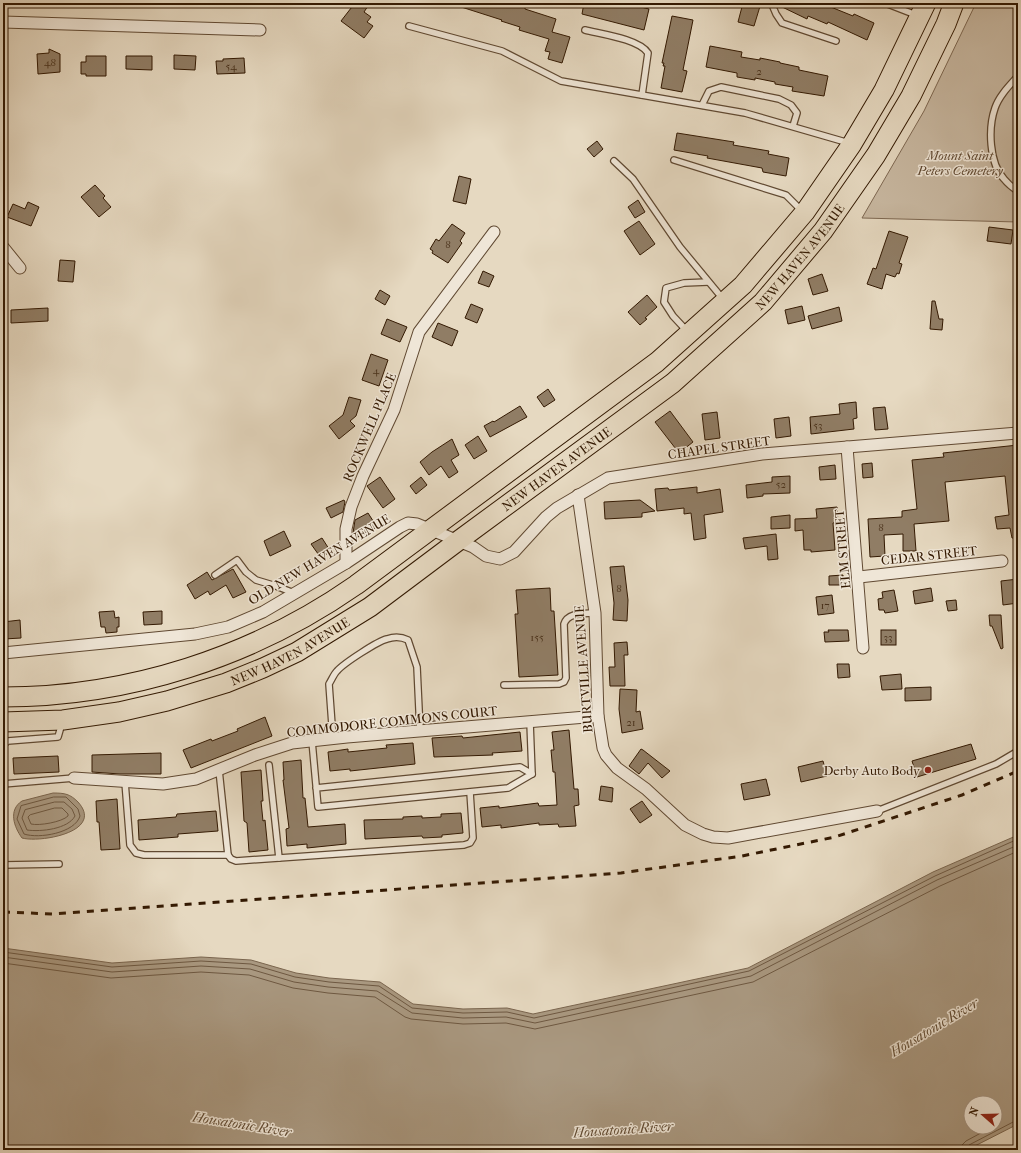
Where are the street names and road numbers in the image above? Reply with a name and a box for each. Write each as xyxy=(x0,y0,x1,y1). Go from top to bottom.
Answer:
street label: NEW HAVEN AVENUE xyxy=(752,201,848,313)
street label: ROCKWELL PLACE xyxy=(340,370,399,484)
street label: NEW HAVEN AVENUE xyxy=(499,424,615,514)
street label: CHAPEL STREET xyxy=(667,433,771,462)
street label: ELM STREET xyxy=(832,508,853,589)
street label: OLD NEW HAVEN AVENUE xyxy=(246,511,393,608)
street label: CEDAR STREET xyxy=(880,543,978,568)
street label: BURTVILLE AVENUE xyxy=(572,604,595,733)
street label: NEW HAVEN AVENUE xyxy=(228,614,352,688)
street label: COMMODORE COMMONS COURT xyxy=(286,703,498,740)

